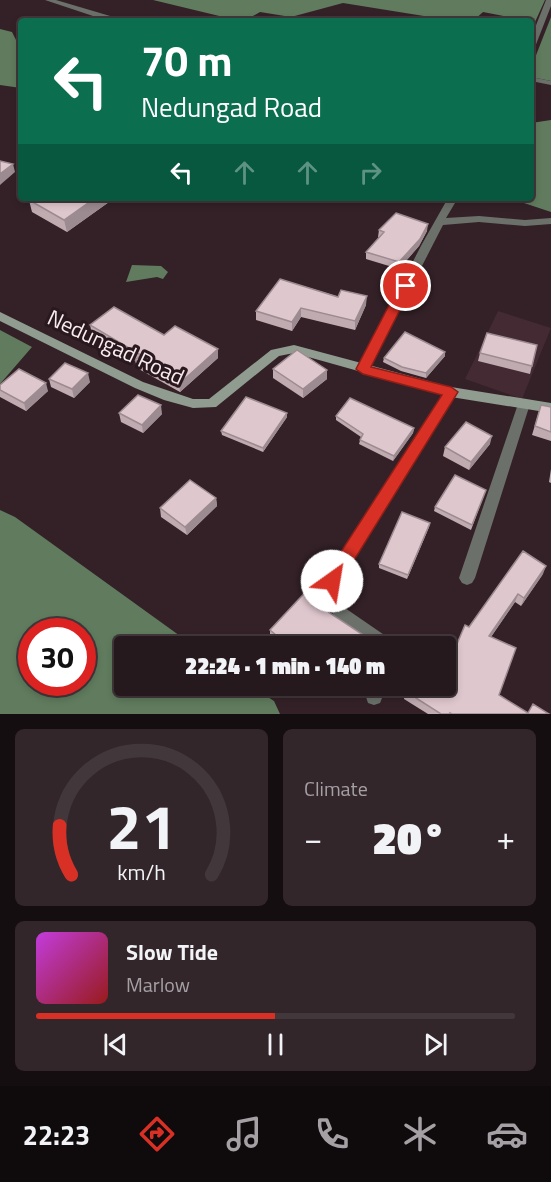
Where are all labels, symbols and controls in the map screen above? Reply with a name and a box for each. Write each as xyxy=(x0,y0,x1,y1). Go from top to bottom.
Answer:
text: 70 m xyxy=(141,28,233,92)
icon: left xyxy=(42,42,120,120)
text: Nedungad Road xyxy=(141,86,322,127)
icon: left xyxy=(165,156,198,189)
icon: ahead xyxy=(228,156,261,189)
icon: ahead xyxy=(291,156,324,189)
icon: right xyxy=(354,156,387,189)
pin xyxy=(380,260,431,311)
icon: arrive xyxy=(389,269,422,302)
street label: Nedungad Road xyxy=(42,300,190,394)
position arrow xyxy=(300,549,364,613)
speed limit sign: 30 xyxy=(18,618,96,696)
text: 22:24 · 1 min · 140 m xyxy=(185,649,385,683)
text: Climate xyxy=(304,773,368,804)
text: 21 xyxy=(107,778,176,873)
text: 20° xyxy=(372,803,447,871)
text: − xyxy=(304,813,322,863)
text: + xyxy=(497,813,515,863)
text: km/h xyxy=(117,856,166,888)
text: Slow Tide xyxy=(126,935,218,969)
text: Marlow xyxy=(126,969,190,1000)
icon: previous xyxy=(99,1028,132,1061)
icon: pause xyxy=(259,1028,292,1061)
icon: next xyxy=(419,1028,452,1061)
icon: directions xyxy=(136,1113,178,1155)
icon: music xyxy=(223,1113,265,1155)
icon: phone xyxy=(311,1113,353,1155)
icon: climate xyxy=(399,1113,441,1155)
icon: car xyxy=(486,1113,528,1155)
text: 22:23 xyxy=(23,1114,90,1155)

